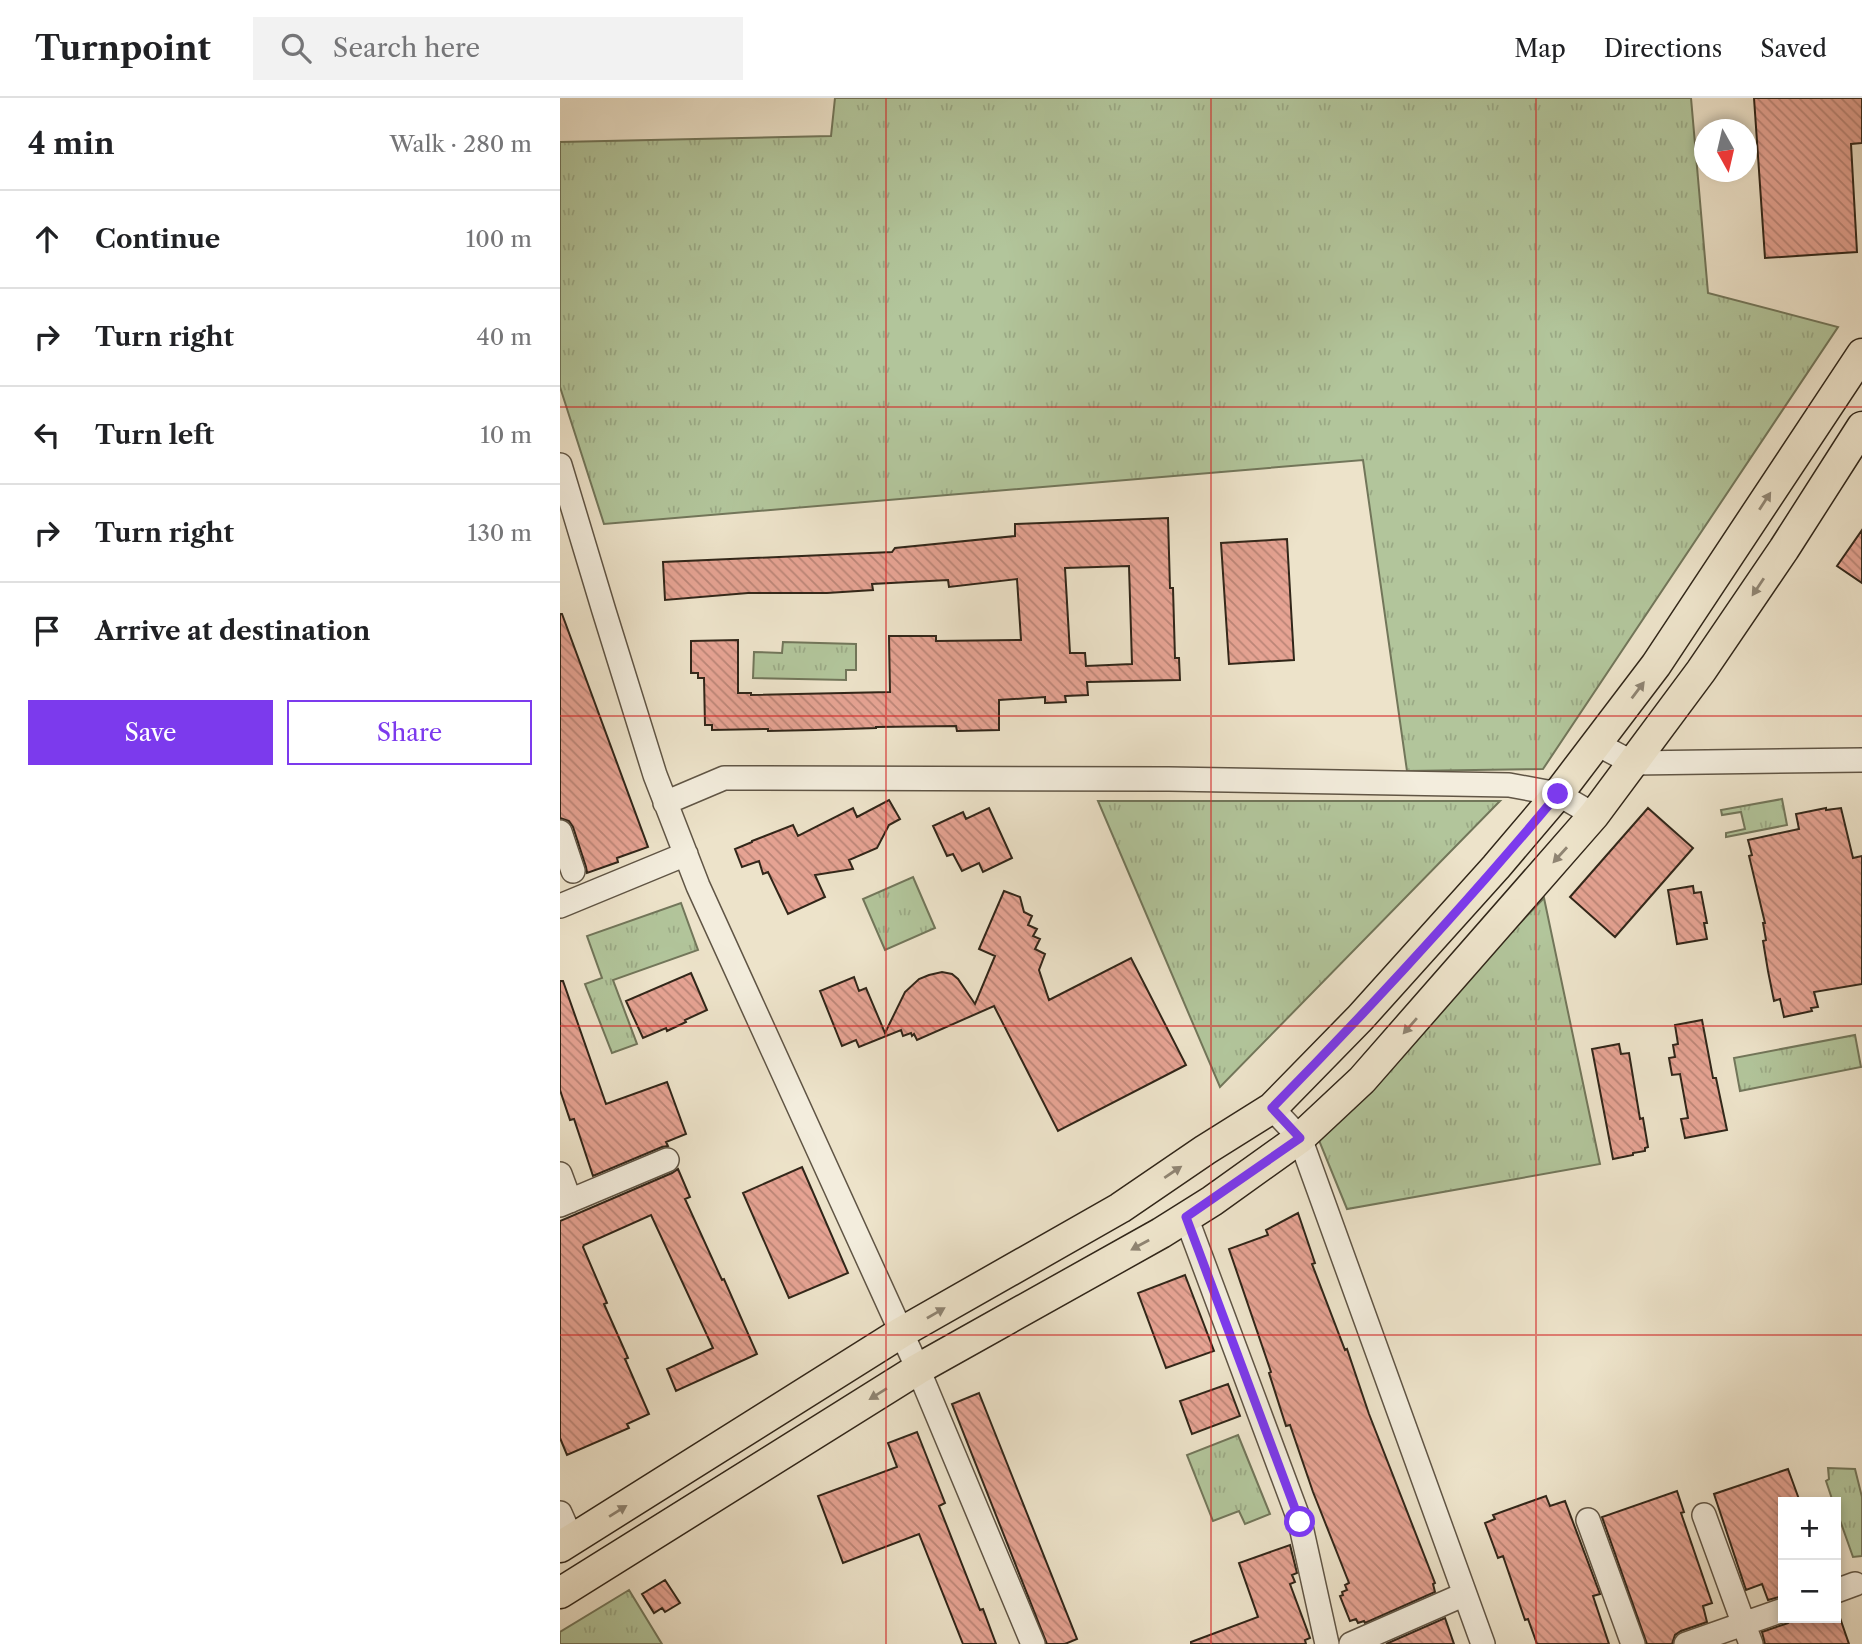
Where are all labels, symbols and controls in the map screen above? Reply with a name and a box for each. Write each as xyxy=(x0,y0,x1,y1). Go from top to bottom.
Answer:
search box xyxy=(253,17,743,80)
text: Turnpoint xyxy=(35,28,211,69)
icon: search xyxy=(277,29,315,67)
text: Search here xyxy=(333,32,480,64)
text: Map xyxy=(1514,34,1566,63)
text: Directions xyxy=(1604,34,1722,63)
text: Saved xyxy=(1760,34,1827,63)
north arrow xyxy=(1694,119,1757,182)
text: 4 min xyxy=(28,125,114,162)
text: Walk · 280 m xyxy=(389,130,532,158)
icon: ahead xyxy=(28,220,66,258)
text: Continue xyxy=(95,223,220,255)
text: 100 m xyxy=(466,225,532,253)
icon: right xyxy=(28,318,66,356)
text: Turn right xyxy=(95,321,234,353)
text: 40 m xyxy=(477,323,532,351)
icon: left xyxy=(28,416,66,454)
text: Turn left xyxy=(95,419,214,451)
text: 10 m xyxy=(480,421,532,449)
one-way arrow xyxy=(1758,492,1772,510)
icon: right xyxy=(28,514,66,552)
text: Turn right xyxy=(95,517,234,549)
text: 130 m xyxy=(468,519,532,547)
one-way arrow xyxy=(1751,578,1765,596)
icon: arrive xyxy=(28,612,66,650)
text: Arrive at destination xyxy=(95,615,370,647)
one-way arrow xyxy=(1630,681,1645,699)
button: Save xyxy=(28,700,273,765)
button: Share xyxy=(287,700,532,765)
route end xyxy=(1542,778,1573,809)
one-way arrow xyxy=(1552,846,1568,864)
one-way arrow xyxy=(1402,1017,1418,1035)
one-way arrow xyxy=(1164,1165,1182,1179)
one-way arrow xyxy=(1130,1239,1149,1251)
one-way arrow xyxy=(926,1307,945,1319)
one-way arrow xyxy=(868,1387,888,1400)
map controls xyxy=(1778,1497,1841,1623)
button: + xyxy=(1778,1497,1841,1560)
one-way arrow xyxy=(608,1505,627,1518)
route start xyxy=(1284,1506,1315,1537)
button: − xyxy=(1778,1560,1841,1623)

